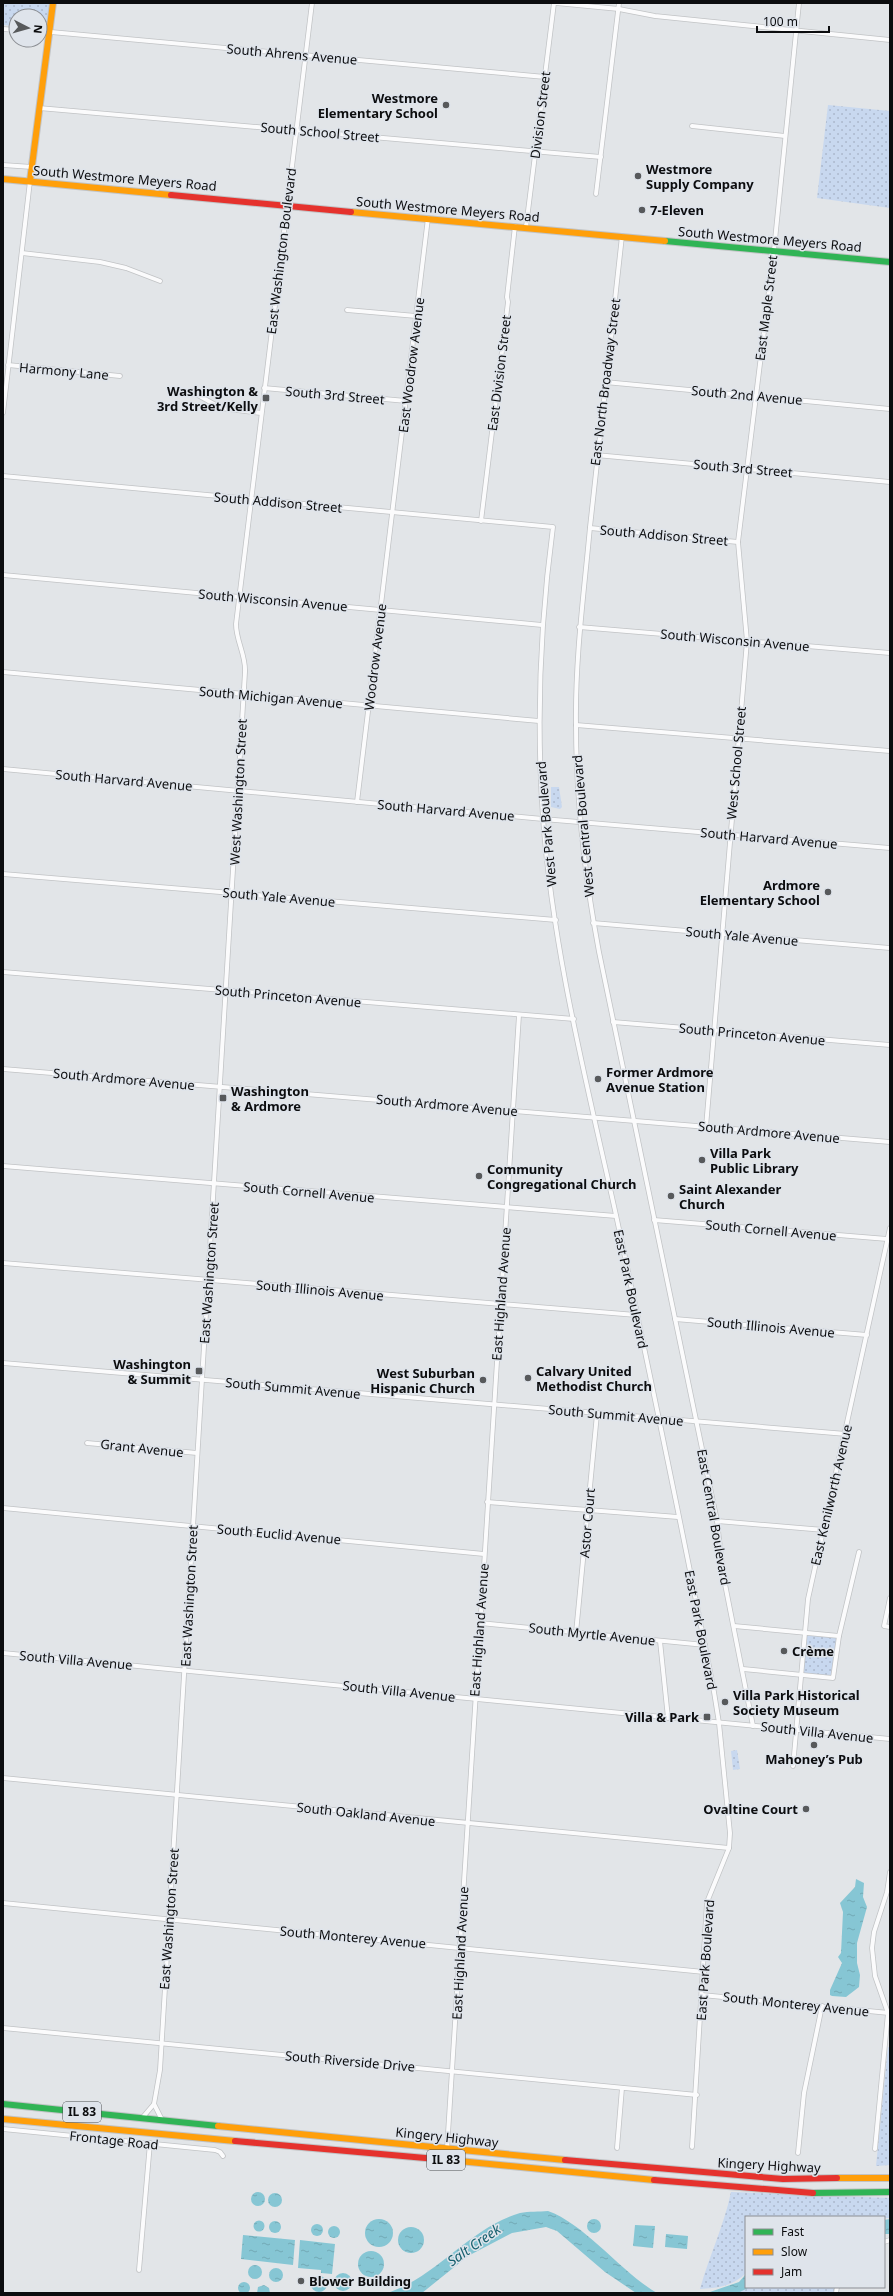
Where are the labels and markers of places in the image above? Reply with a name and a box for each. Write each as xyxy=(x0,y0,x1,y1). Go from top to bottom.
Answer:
place label: Westmore Elementary School xyxy=(318,89,438,122)
marker: Westmore Elementary School xyxy=(441,100,451,110)
place label: Westmore Supply Company xyxy=(646,160,754,193)
marker: Westmore Supply Company xyxy=(633,171,643,181)
place label: 7-Eleven xyxy=(650,201,704,219)
marker: 7-Eleven xyxy=(637,205,647,215)
place label: Washington & 3rd Street/Kelly xyxy=(157,382,259,415)
marker: Washington & 3rd Street/Kelly xyxy=(261,393,271,403)
place label: Ardmore Elementary School xyxy=(700,876,820,909)
marker: Ardmore Elementary School xyxy=(823,887,833,897)
place label: Former Ardmore Avenue Station xyxy=(606,1063,714,1096)
marker: Former Ardmore Avenue Station xyxy=(593,1074,603,1084)
place label: Washington & Ardmore xyxy=(231,1082,309,1115)
marker: Washington & Ardmore xyxy=(218,1093,228,1103)
place label: Villa Park Public Library xyxy=(710,1144,799,1177)
marker: Villa Park Public Library xyxy=(697,1155,707,1165)
place label: Community Congregational Church xyxy=(487,1160,637,1193)
marker: Community Congregational Church xyxy=(474,1171,484,1181)
place label: Saint Alexander Church xyxy=(679,1180,781,1213)
marker: Saint Alexander Church xyxy=(666,1191,676,1201)
place label: Washington & Summit xyxy=(113,1355,191,1388)
place label: Calvary United Methodist Church xyxy=(536,1362,652,1395)
place label: West Suburban Hispanic Church xyxy=(370,1364,475,1397)
marker: Washington & Summit xyxy=(194,1366,204,1376)
marker: Calvary United Methodist Church xyxy=(523,1373,533,1383)
marker: West Suburban Hispanic Church xyxy=(478,1375,488,1385)
place label: Crème xyxy=(792,1642,834,1660)
marker: Crème xyxy=(779,1646,789,1656)
place label: Villa Park Historical Society Museum xyxy=(733,1686,860,1719)
marker: Villa Park Historical Society Museum xyxy=(720,1697,730,1707)
place label: Villa & Park xyxy=(625,1708,700,1726)
marker: Villa & Park xyxy=(702,1712,712,1722)
marker: Mahoney’s Pub xyxy=(809,1740,819,1750)
place label: Mahoney’s Pub xyxy=(765,1750,863,1768)
place label: Ovaltine Court xyxy=(703,1800,798,1818)
marker: Ovaltine Court xyxy=(801,1804,811,1814)
place label: Blower Building xyxy=(309,2272,411,2290)
marker: Blower Building xyxy=(296,2276,306,2286)

